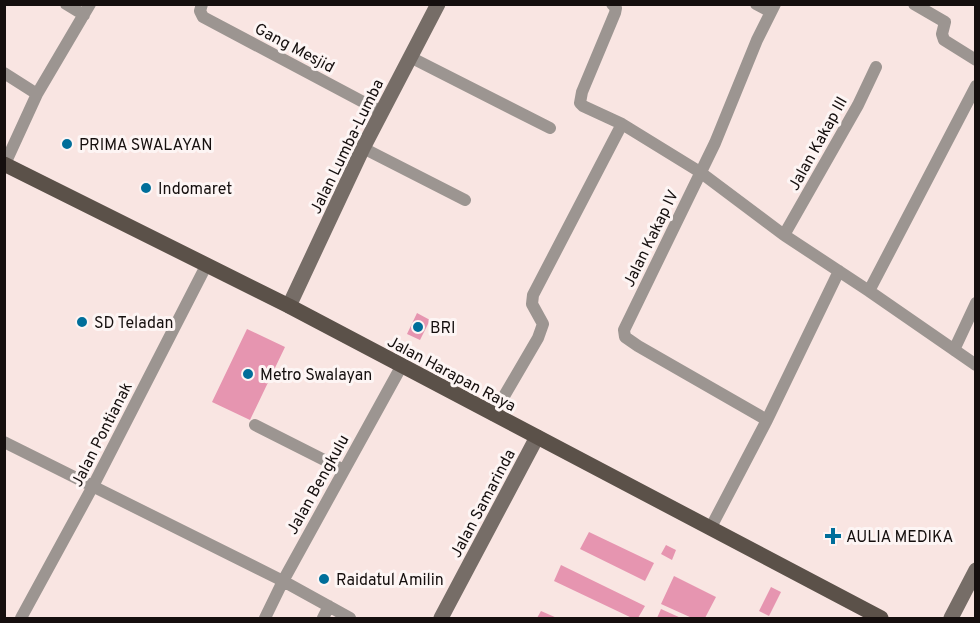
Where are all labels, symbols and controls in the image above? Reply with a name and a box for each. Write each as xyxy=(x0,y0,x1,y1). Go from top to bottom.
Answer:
street label: Gang Mesjid xyxy=(251,19,337,78)
street label: Jalan Lumba-Lumba xyxy=(306,76,389,218)
street label: Jalan Kakap III xyxy=(785,93,853,194)
place label: PRIMA SWALAYAN xyxy=(79,136,213,156)
marker: PRIMA SWALAYAN xyxy=(60,137,74,151)
place label: Indomaret xyxy=(158,180,232,200)
marker: Indomaret xyxy=(139,181,153,195)
street label: Jalan Kakap IV xyxy=(620,187,684,291)
place label: SD Teladan xyxy=(94,314,174,334)
marker: SD Teladan xyxy=(75,315,89,329)
place label: BRI xyxy=(430,319,456,339)
marker: BRI xyxy=(411,320,425,334)
street label: Jalan Harapan Raya xyxy=(383,332,519,417)
place label: Metro Swalayan xyxy=(260,366,372,386)
marker: Metro Swalayan xyxy=(241,367,255,381)
street label: Jalan Pontianak xyxy=(68,379,138,491)
street label: Jalan Bengkulu xyxy=(283,432,354,538)
street label: Jalan Samarinda xyxy=(447,446,521,562)
marker: AULIA MEDIKA xyxy=(824,527,842,545)
place label: AULIA MEDIKA xyxy=(846,528,953,548)
place label: Raidatul Amilin xyxy=(336,571,444,591)
marker: Raidatul Amilin xyxy=(317,572,331,586)

